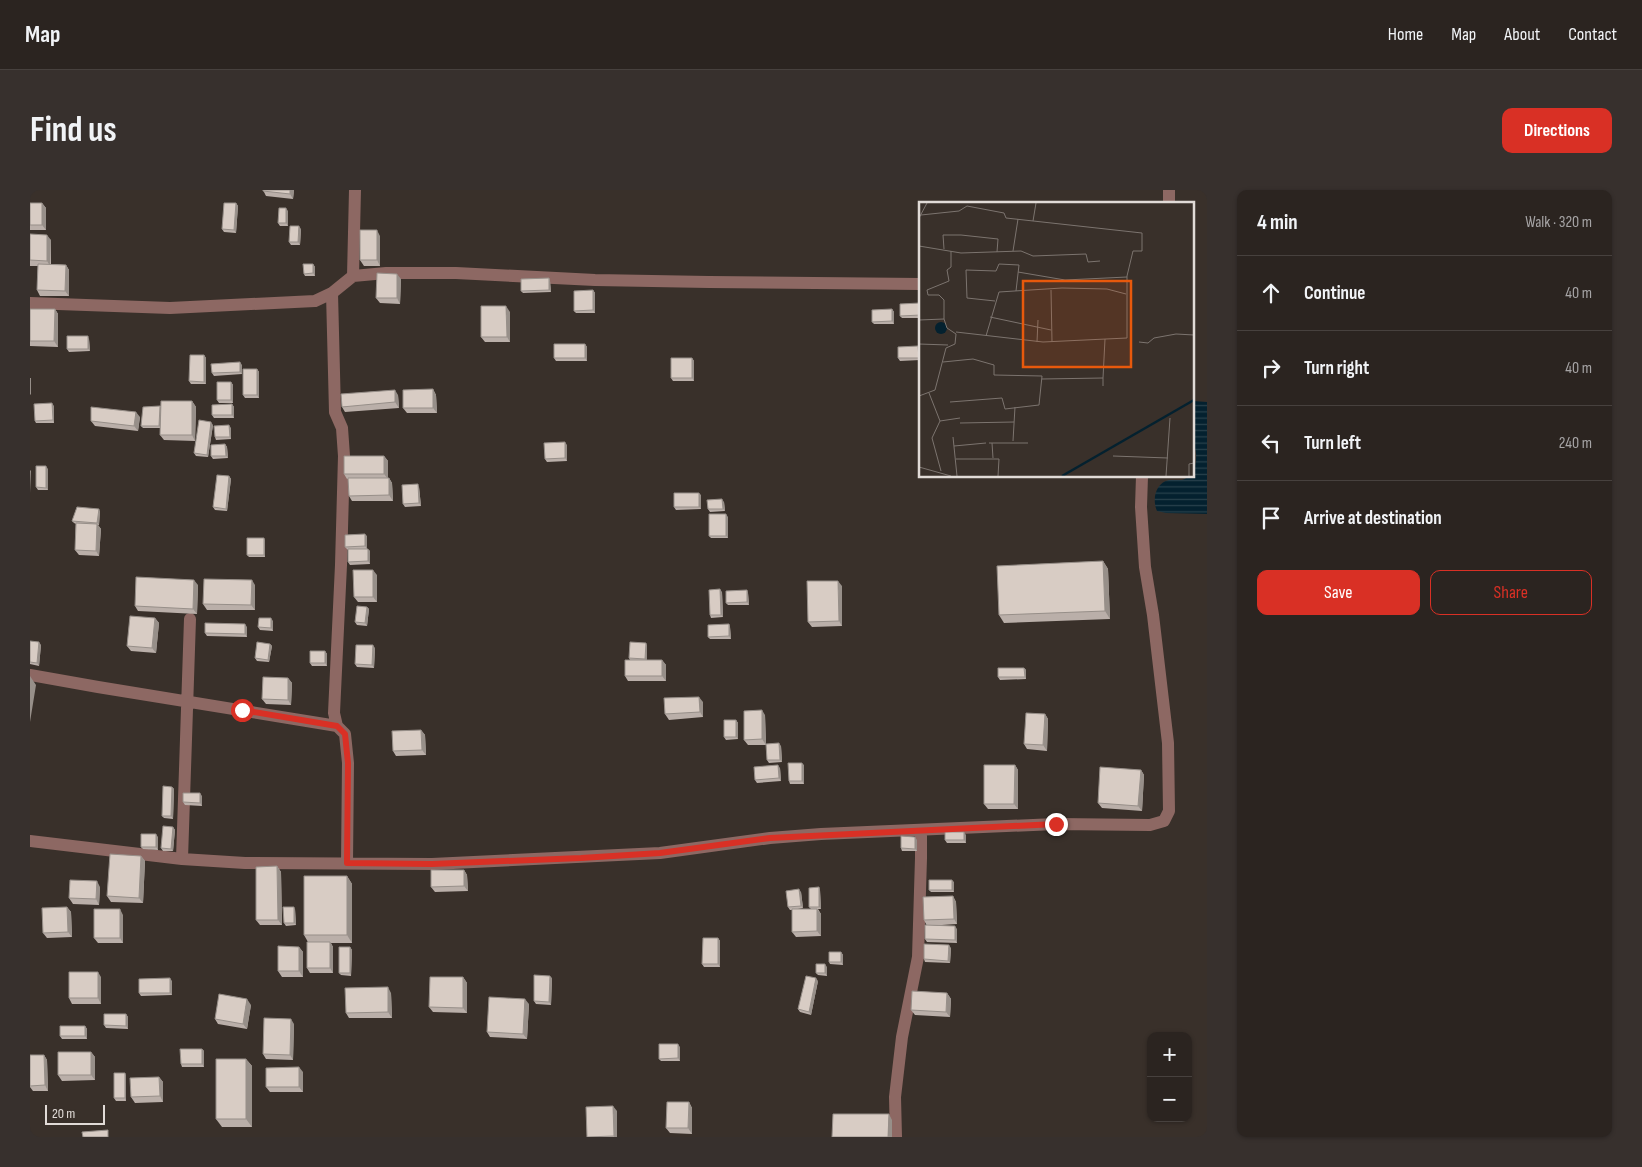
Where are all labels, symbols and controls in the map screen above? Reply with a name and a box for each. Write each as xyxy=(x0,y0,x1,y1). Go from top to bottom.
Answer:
text: Map xyxy=(25,20,60,49)
text: Home xyxy=(1388,24,1423,45)
text: Map xyxy=(1451,24,1476,45)
text: About xyxy=(1504,24,1540,45)
text: Contact xyxy=(1568,24,1617,45)
button: Directions xyxy=(1502,108,1612,153)
text: Find us xyxy=(30,109,117,152)
inset map xyxy=(919,202,1194,478)
text: 4 min xyxy=(1257,210,1298,235)
text: Walk · 320 m xyxy=(1525,213,1592,232)
icon: ahead xyxy=(1257,279,1285,307)
text: Continue xyxy=(1304,282,1365,305)
text: 40 m xyxy=(1565,284,1592,303)
icon: right xyxy=(1257,354,1285,382)
text: Turn right xyxy=(1304,357,1369,380)
text: 40 m xyxy=(1565,359,1592,378)
icon: left xyxy=(1257,429,1285,457)
text: Turn left xyxy=(1304,432,1361,455)
text: 240 m xyxy=(1559,434,1592,453)
icon: arrive xyxy=(1257,504,1285,532)
text: Arrive at destination xyxy=(1304,507,1442,530)
button: Save xyxy=(1257,570,1420,615)
button: Share xyxy=(1430,570,1592,615)
route start xyxy=(231,699,254,722)
route end xyxy=(1045,813,1068,836)
map controls xyxy=(1147,1032,1192,1122)
button: + xyxy=(1147,1032,1192,1077)
button: − xyxy=(1147,1077,1192,1122)
scale bar xyxy=(45,1102,105,1125)
text: 20 m xyxy=(52,1105,75,1122)

